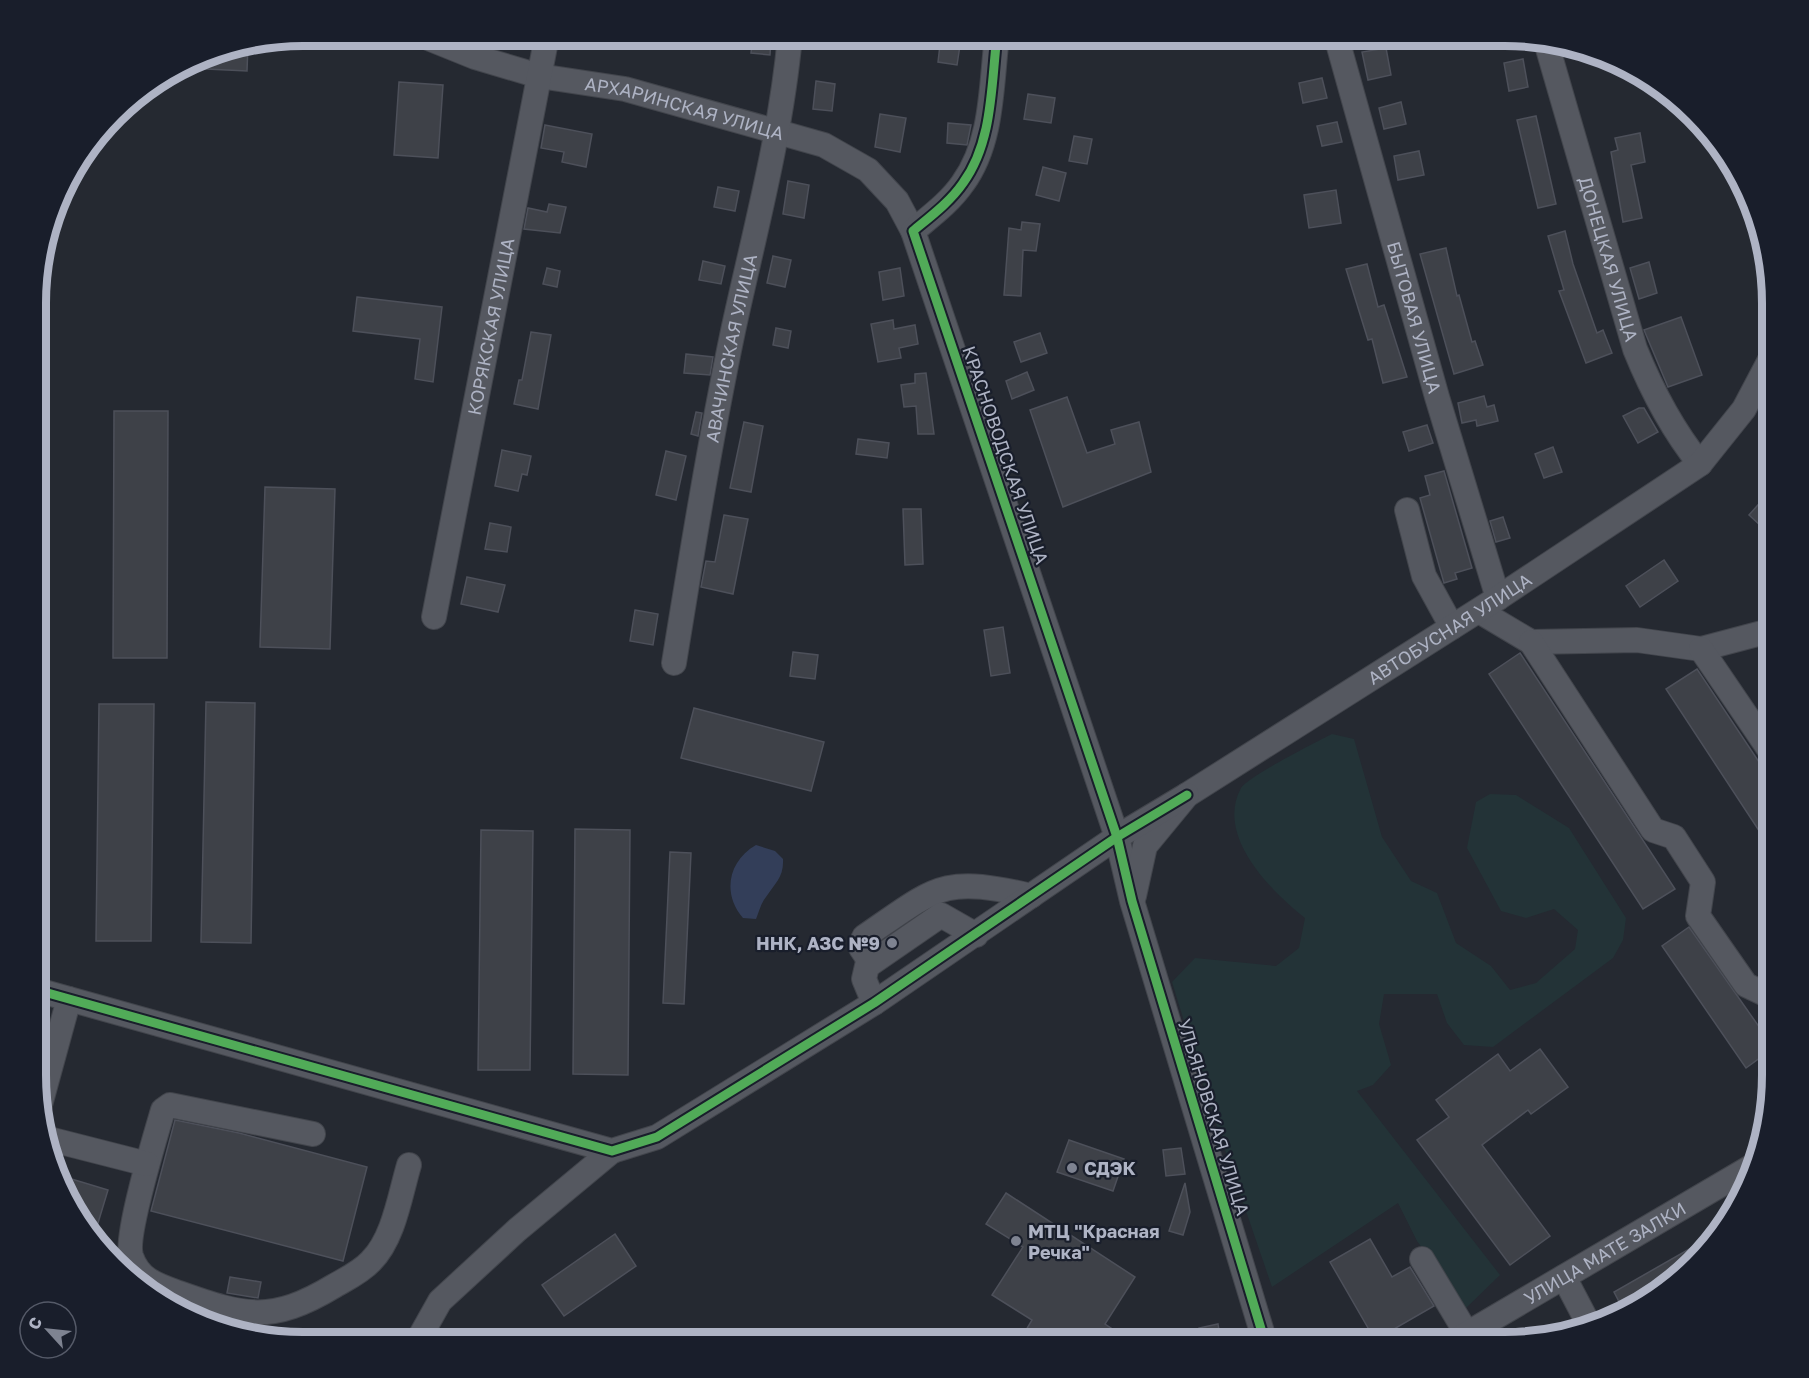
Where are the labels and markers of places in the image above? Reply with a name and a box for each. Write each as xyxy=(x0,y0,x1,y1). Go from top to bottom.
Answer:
place label: ННК, АЗС №9 xyxy=(756,932,880,954)
marker: ННК, АЗС №9 xyxy=(885,936,899,950)
place label: СДЭК xyxy=(1084,1157,1136,1179)
marker: СДЭК xyxy=(1065,1161,1079,1175)
place label: МТЦ "Красная Речка" xyxy=(1028,1220,1160,1263)
marker: МТЦ "Красная Речка" xyxy=(1009,1234,1023,1248)

